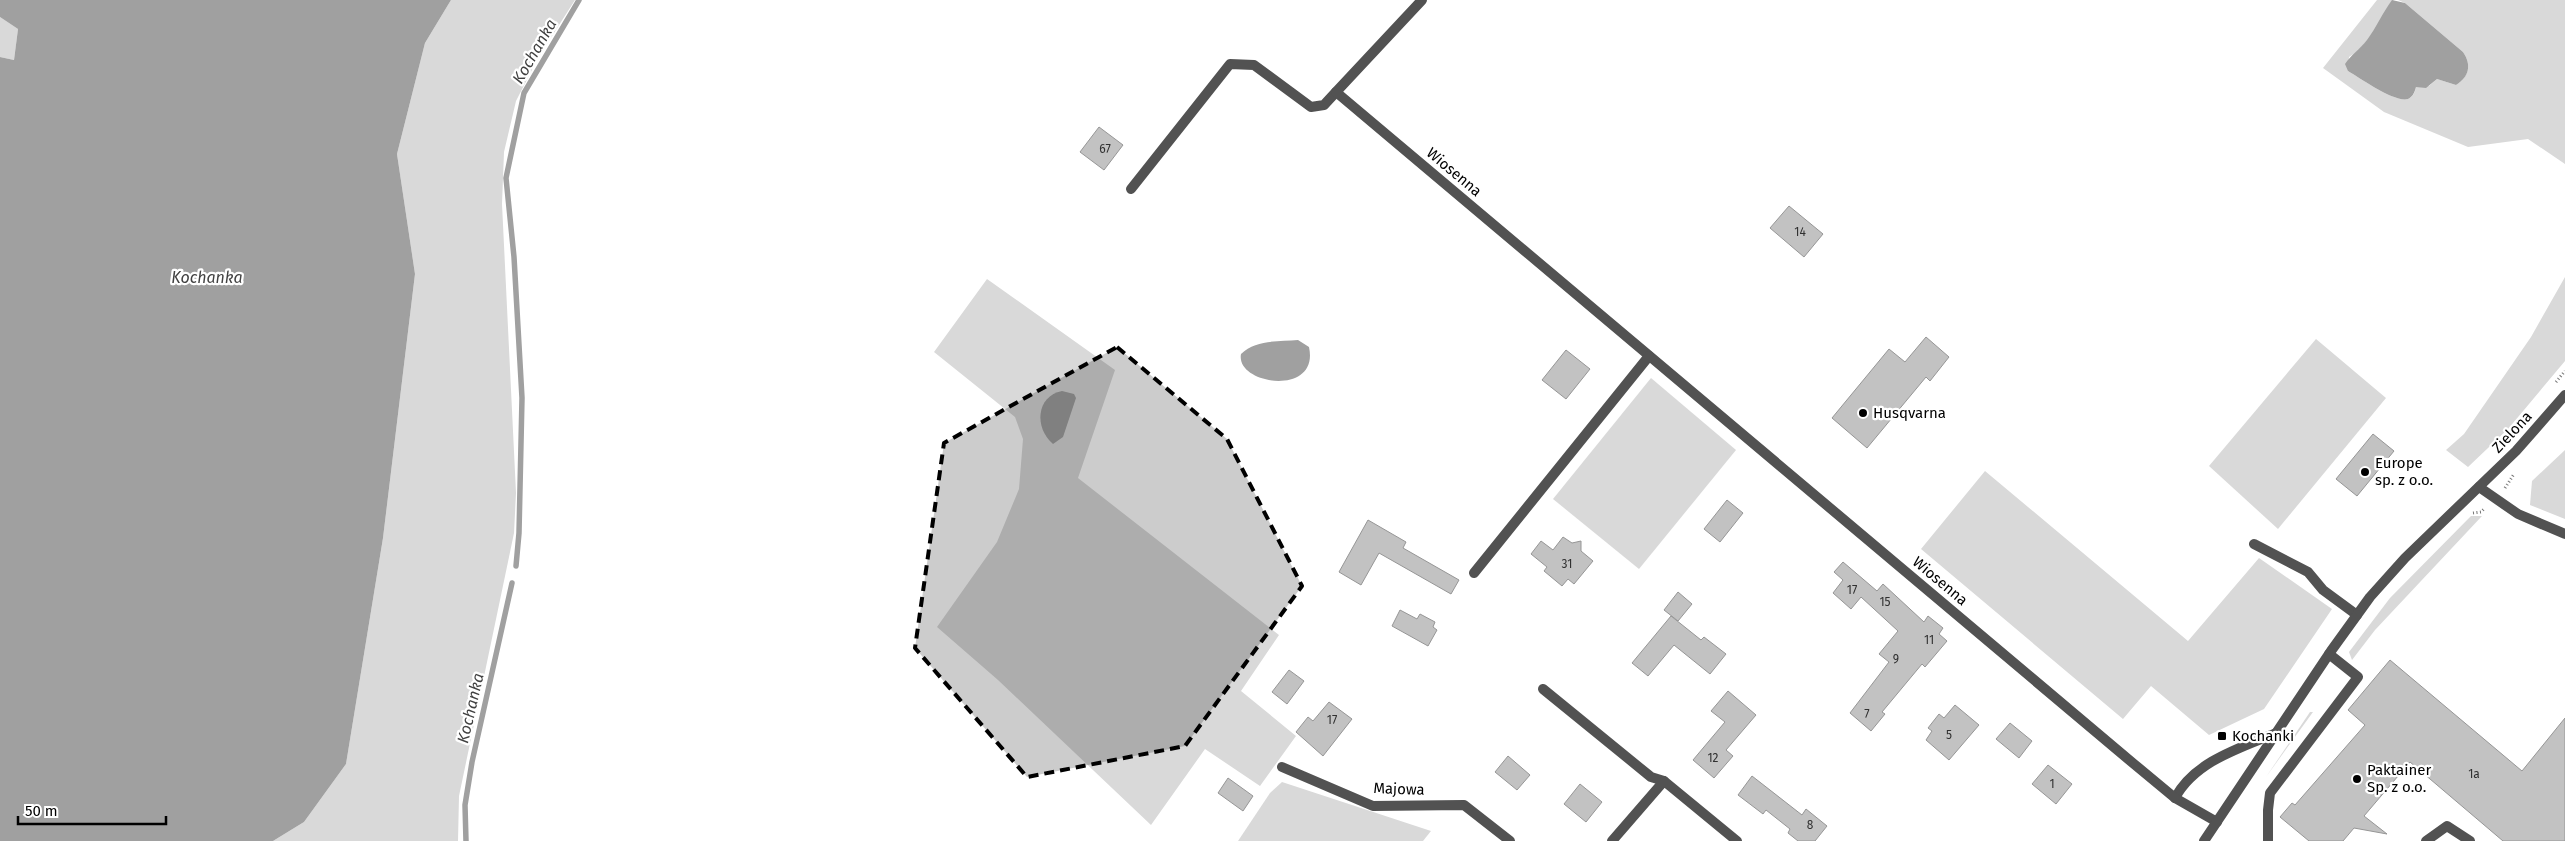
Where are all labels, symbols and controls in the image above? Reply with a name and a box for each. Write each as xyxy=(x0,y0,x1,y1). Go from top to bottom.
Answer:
water label: Kochanka xyxy=(508,16,561,87)
house number: 67 xyxy=(1099,142,1111,156)
street label: Wiosenna xyxy=(1423,144,1485,200)
house number: 14 xyxy=(1794,225,1806,239)
water label: Kochanka xyxy=(171,268,243,287)
place label: Husqvarna xyxy=(1873,404,1946,422)
marker: Husqvarna xyxy=(1857,407,1869,419)
street label: Zielona xyxy=(2488,407,2536,457)
place label: Europe sp. z o.o. xyxy=(2375,454,2433,489)
marker: Europe sp. z o.o. xyxy=(2359,466,2371,478)
street label: Wiosenna xyxy=(1909,553,1971,609)
house number: 31 xyxy=(1562,557,1572,571)
house number: 17 xyxy=(1847,583,1857,597)
house number: 15 xyxy=(1879,595,1891,609)
house number: 11 xyxy=(1924,633,1934,647)
house number: 9 xyxy=(1893,652,1899,666)
water label: Kochanka xyxy=(453,671,488,745)
house number: 7 xyxy=(1864,707,1870,721)
house number: 17 xyxy=(1327,713,1337,727)
place label: Kochanki xyxy=(2232,727,2294,745)
house number: 5 xyxy=(1946,728,1952,742)
marker: Kochanki xyxy=(2216,730,2228,742)
house number: 12 xyxy=(1707,751,1719,765)
place label: Paktainer Sp. z o.o. xyxy=(2367,761,2431,796)
house number: 1a xyxy=(2468,767,2480,781)
marker: Paktainer Sp. z o.o. xyxy=(2351,773,2363,785)
house number: 1 xyxy=(2049,777,2055,791)
street label: Majowa xyxy=(1373,779,1425,799)
scale bar xyxy=(18,794,165,826)
text: 50 m xyxy=(25,802,58,820)
house number: 8 xyxy=(1807,818,1814,832)

